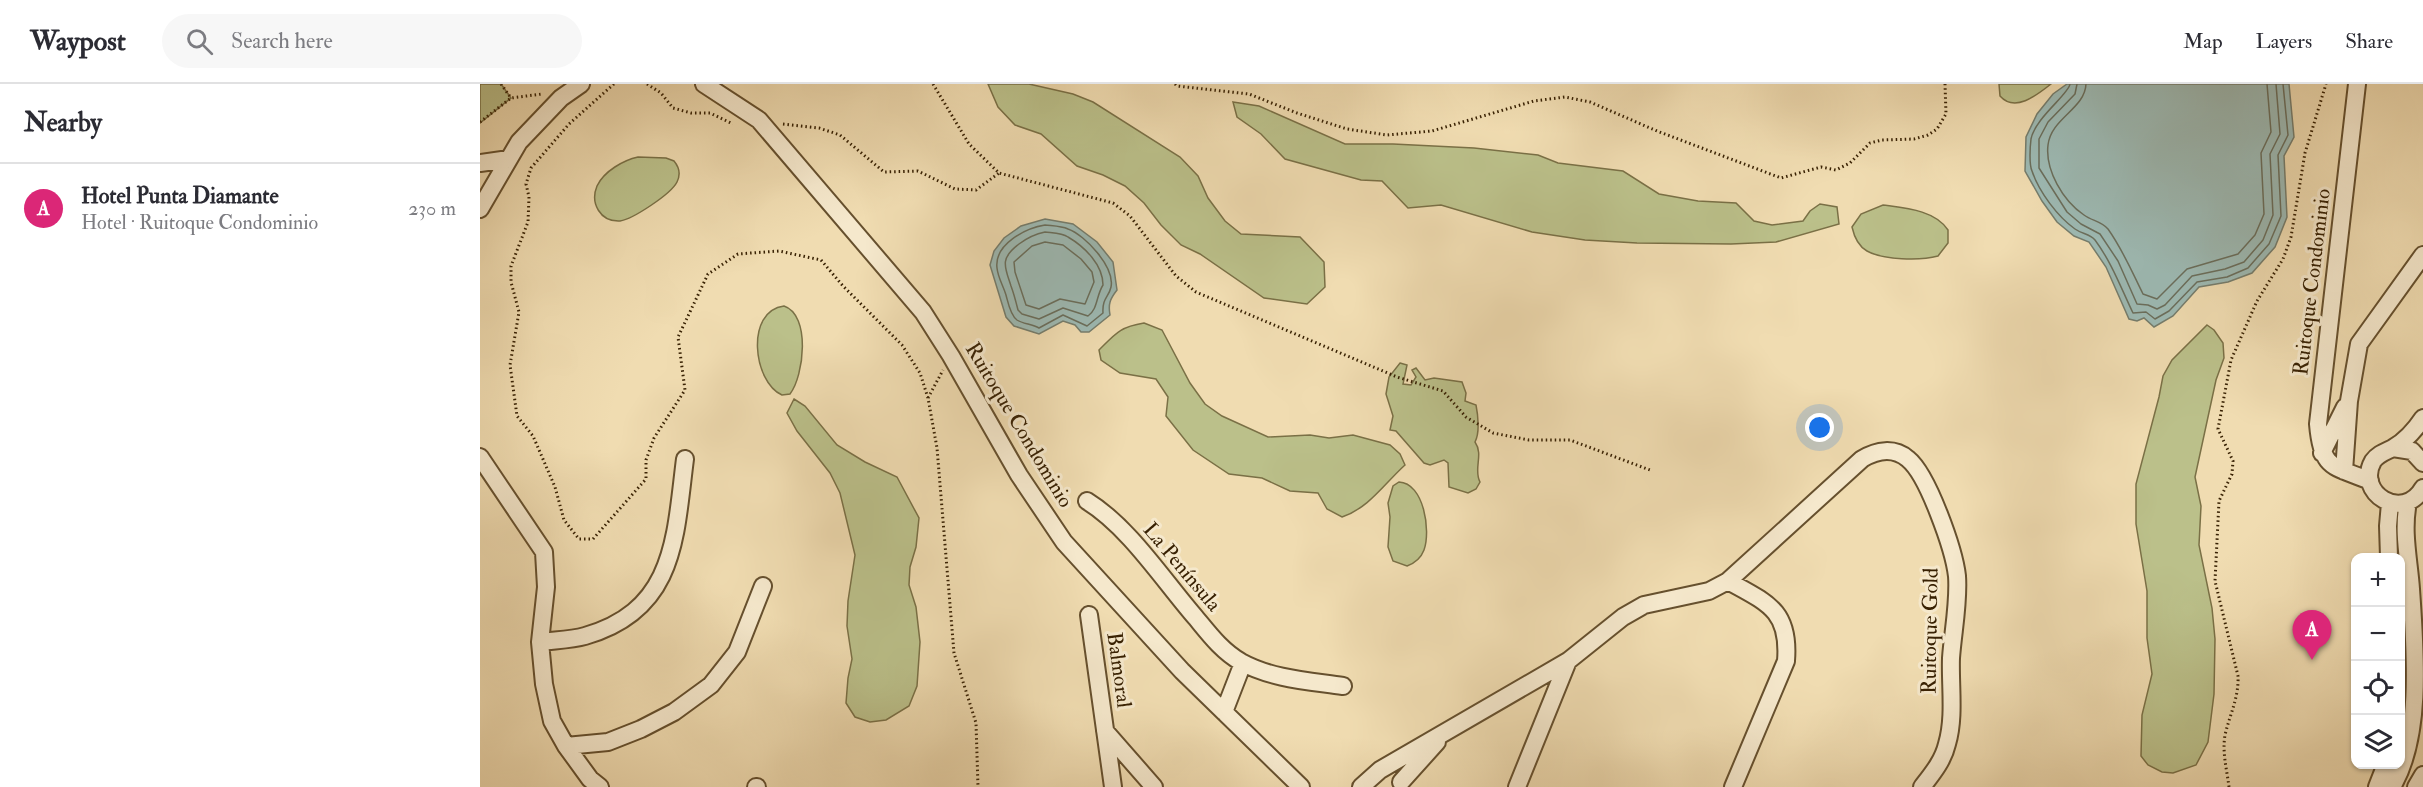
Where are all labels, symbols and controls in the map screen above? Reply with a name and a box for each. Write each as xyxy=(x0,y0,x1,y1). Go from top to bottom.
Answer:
search box xyxy=(162,14,582,68)
text: Waypost xyxy=(30,24,126,59)
icon: search xyxy=(183,25,216,58)
text: Search here xyxy=(231,27,333,55)
text: Map xyxy=(2183,28,2223,55)
text: Layers xyxy=(2256,28,2312,55)
text: Share xyxy=(2345,28,2393,55)
text: Nearby xyxy=(24,107,102,139)
text: Hotel Punta Diamante xyxy=(81,182,279,210)
street label: Ruitoque Condominio xyxy=(2287,187,2337,377)
text: A xyxy=(37,196,50,221)
text: 230 m xyxy=(408,196,456,221)
text: Hotel · Ruitoque Condominio xyxy=(81,210,318,235)
street label: Ruitoque Condominio xyxy=(959,337,1079,513)
your location xyxy=(1805,413,1834,442)
street label: La Península xyxy=(1137,517,1227,617)
map controls xyxy=(2351,553,2405,769)
button: + xyxy=(2351,553,2405,607)
street label: Ruitoque Gold xyxy=(1915,567,1945,694)
button: − xyxy=(2351,607,2405,661)
pin: A xyxy=(2292,610,2332,660)
street label: Balmoral xyxy=(1100,631,1138,710)
button: locate xyxy=(2351,661,2405,715)
button: layers xyxy=(2351,715,2405,769)

